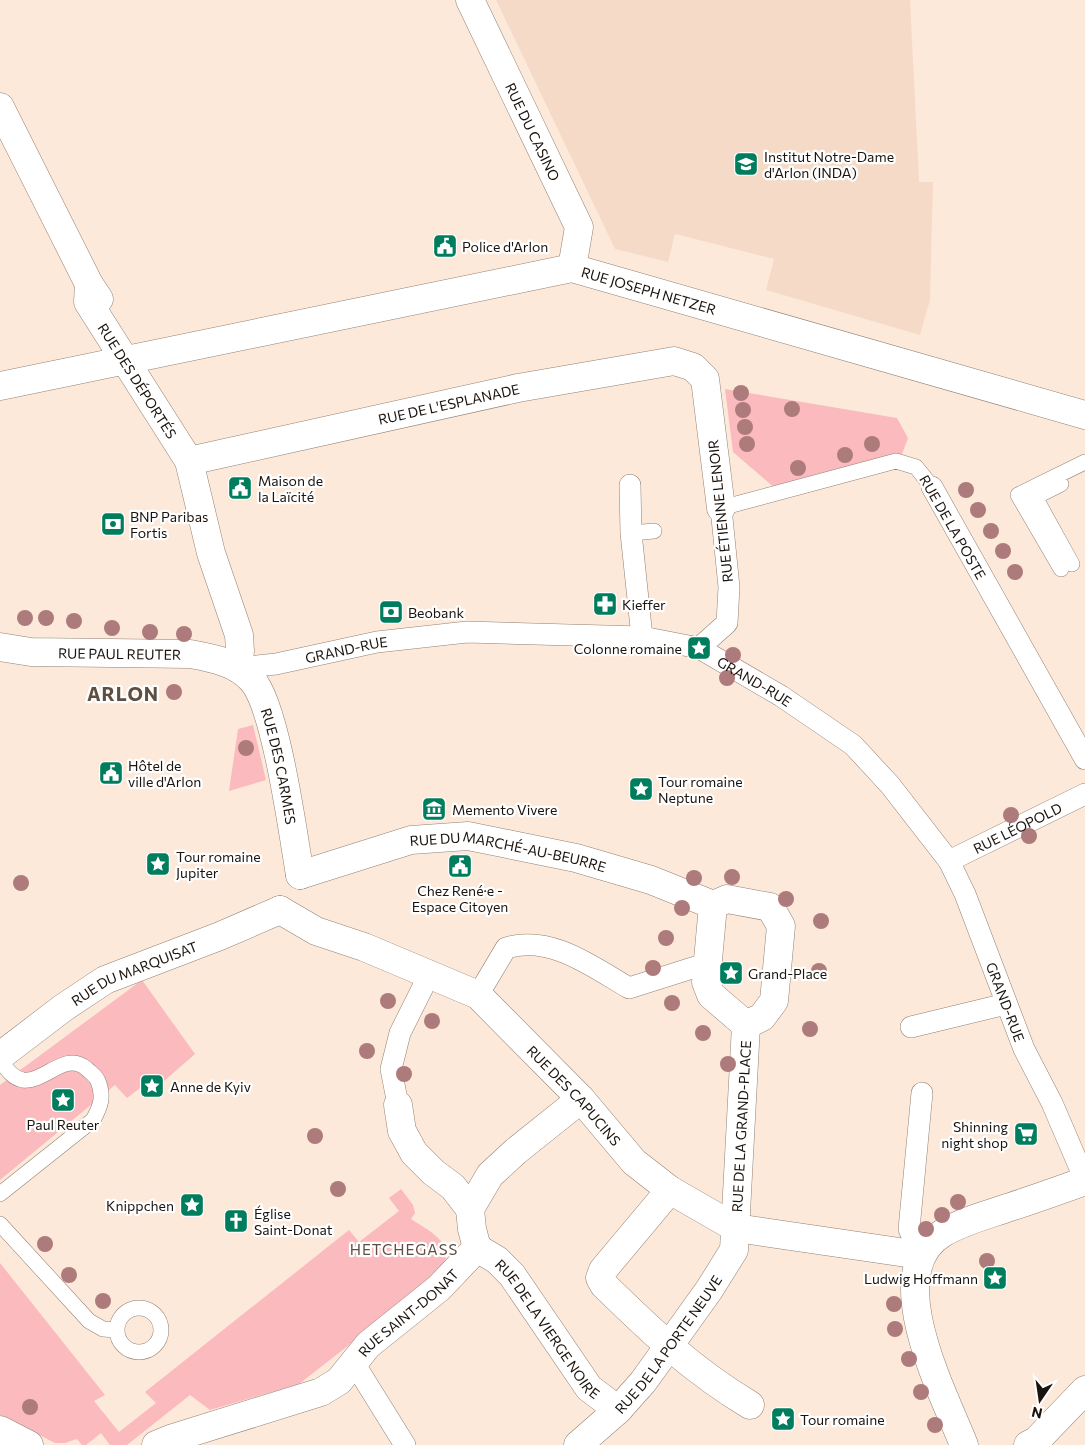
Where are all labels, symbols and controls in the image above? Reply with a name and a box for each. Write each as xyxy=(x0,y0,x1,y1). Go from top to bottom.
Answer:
street label: RUE DU CASINO xyxy=(502,80,564,184)
place label: Institut Notre-Dame d'Arlon (INDA) xyxy=(764,148,894,181)
school or university icon: Institut Notre-Dame d'Arlon (INDA) xyxy=(733,151,759,177)
public building icon: Police d'Arlon xyxy=(432,233,458,259)
place label: Police d'Arlon xyxy=(462,238,548,255)
street label: RUE JOSEPH NETZER xyxy=(580,263,718,317)
street label: RUE DES DÉPORTÉS xyxy=(95,320,181,441)
street label: RUE DE L'ESPLANADE xyxy=(376,379,521,427)
street label: RUE ÉTIENNE LENOIR xyxy=(704,439,736,583)
place label: Maison de la Laïcité xyxy=(258,472,323,505)
street label: RUE DE LA POSTE xyxy=(916,472,990,582)
public building icon: Maison de la Laïcité xyxy=(227,475,253,501)
place label: BNP Paribas Fortis xyxy=(130,508,208,541)
bank icon: BNP Paribas Fortis xyxy=(100,511,126,537)
pharmacy icon: Kieffer xyxy=(592,591,618,617)
place label: Kieffer xyxy=(622,596,666,613)
bank icon: Beobank xyxy=(378,599,404,625)
place label: Beobank xyxy=(408,604,464,621)
street label: GRAND-RUE xyxy=(303,632,388,666)
place icon: Colonne romaine xyxy=(686,635,712,661)
place label: Colonne romaine xyxy=(574,640,682,657)
street label: RUE PAUL REUTER xyxy=(58,644,181,662)
street label: GRAND-RUE xyxy=(714,652,795,710)
district label: ARLON xyxy=(87,682,159,705)
street label: RUE DES CARMES xyxy=(258,705,300,826)
place label: Hôtel de ville d'Arlon xyxy=(128,757,201,790)
public building icon: Hôtel de ville d'Arlon xyxy=(98,760,124,786)
place label: Tour romaine Neptune xyxy=(658,773,743,806)
place icon: Tour romaine Neptune xyxy=(628,776,654,802)
museum icon: Memento Vivere xyxy=(421,796,447,822)
street label: RUE LÉOPOLD xyxy=(970,798,1064,856)
place label: Memento Vivere xyxy=(452,801,557,818)
street label: RUE DU MARCHÉ-AU-BEURRE xyxy=(409,827,608,875)
place label: Tour romaine Jupiter xyxy=(176,848,261,881)
place icon: Tour romaine Jupiter xyxy=(145,851,171,877)
public building icon: Chez René·e - Espace Citoyen xyxy=(447,853,473,879)
place label: Chez René·e - Espace Citoyen xyxy=(412,882,508,915)
street label: RUE DU MARQUISAT xyxy=(68,937,199,1009)
place icon: Grand-Place xyxy=(718,960,744,986)
street label: GRAND-RUE xyxy=(983,960,1029,1044)
place label: Grand-Place xyxy=(748,965,827,982)
street label: RUE DE LA GRAND-PLACE xyxy=(728,1040,754,1213)
street label: RUE DES CAPUCINS xyxy=(524,1041,625,1149)
place icon: Anne de Kyiv xyxy=(139,1073,165,1099)
place label: Anne de Kyiv xyxy=(170,1078,251,1095)
place icon: Paul Reuter xyxy=(50,1087,76,1113)
place label: Paul Reuter xyxy=(27,1116,100,1133)
place label: Shinning night shop xyxy=(941,1118,1008,1151)
supermarket icon: Shinning night shop xyxy=(1013,1121,1039,1147)
place icon: Knippchen xyxy=(179,1192,205,1218)
place label: Knippchen xyxy=(106,1197,174,1214)
place label: Église Saint-Donat xyxy=(254,1205,333,1238)
church icon: Église Saint-Donat xyxy=(223,1208,249,1234)
district label: HETCHEGASS xyxy=(350,1240,458,1258)
street label: RUE DE LA VIERGE NOIRE xyxy=(492,1255,603,1402)
street label: RUE SAINT-DONAT xyxy=(354,1265,461,1360)
place icon: Ludwig Hoffmann xyxy=(982,1265,1008,1291)
place label: Ludwig Hoffmann xyxy=(864,1270,978,1287)
street label: RUE DE LA PORTE NEUVE xyxy=(611,1272,725,1417)
north arrow xyxy=(1015,1375,1065,1425)
text: N xyxy=(1030,1404,1044,1423)
place icon: Tour romaine xyxy=(770,1406,796,1432)
place label: Tour romaine xyxy=(800,1411,885,1428)

